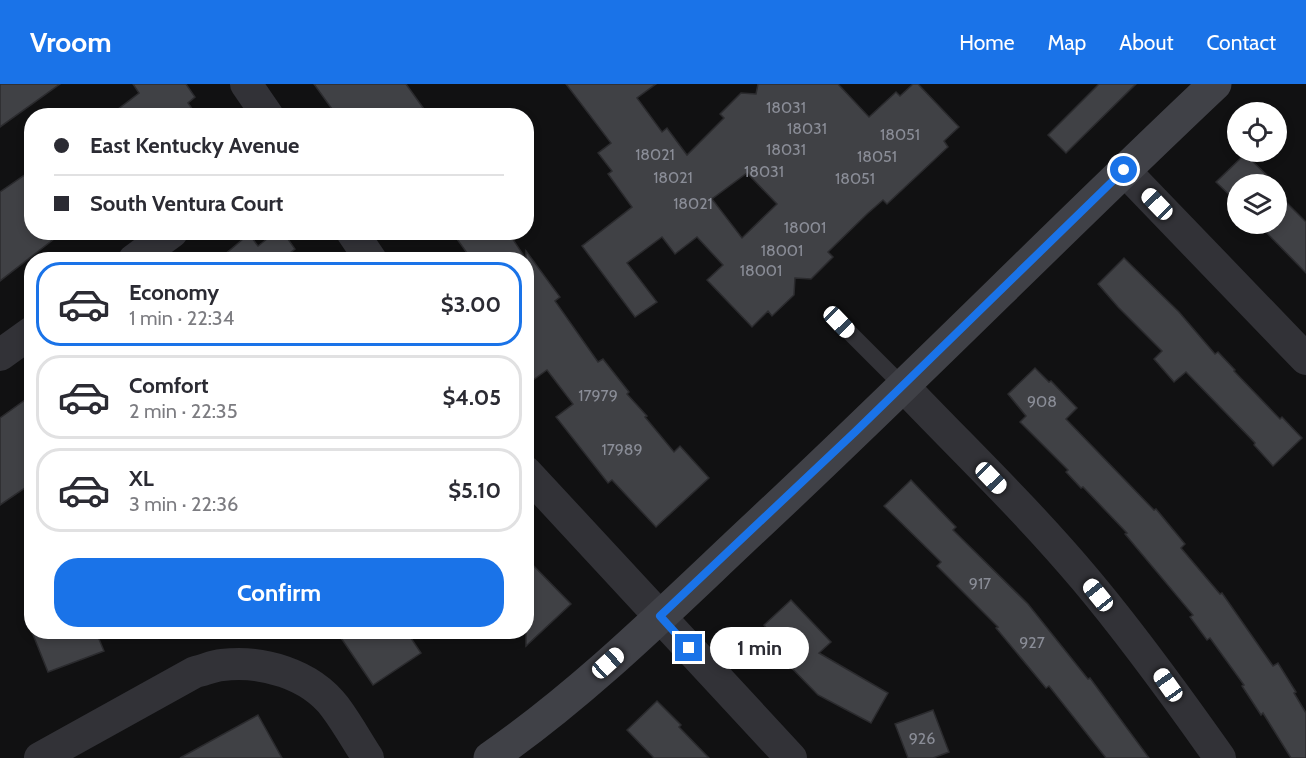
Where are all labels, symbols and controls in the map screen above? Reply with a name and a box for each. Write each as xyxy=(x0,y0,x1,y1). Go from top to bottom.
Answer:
text: Vroom xyxy=(30,25,112,59)
text: Home xyxy=(959,30,1015,55)
text: Map xyxy=(1048,30,1086,55)
text: About xyxy=(1119,30,1173,55)
text: Contact xyxy=(1206,30,1276,55)
house number: 18031 xyxy=(766,98,806,117)
map controls xyxy=(1227,102,1287,234)
button: locate xyxy=(1227,102,1287,162)
house number: 18031 xyxy=(787,119,827,138)
house number: 18051 xyxy=(880,125,920,144)
text: East Kentucky Avenue xyxy=(90,132,299,159)
house number: 18031 xyxy=(766,140,806,159)
house number: 18021 xyxy=(635,145,675,164)
house number: 18051 xyxy=(857,147,897,166)
route start xyxy=(1110,156,1137,183)
house number: 18031 xyxy=(744,162,784,181)
house number: 18021 xyxy=(653,168,693,187)
house number: 18051 xyxy=(835,169,875,188)
button: layers xyxy=(1227,174,1287,234)
car xyxy=(1138,185,1176,223)
text: South Ventura Court xyxy=(90,190,283,217)
house number: 18021 xyxy=(673,194,713,213)
house number: 18001 xyxy=(784,218,826,237)
house number: 18001 xyxy=(761,241,803,260)
house number: 18001 xyxy=(740,261,782,280)
icon: car xyxy=(57,277,111,331)
text: Economy xyxy=(129,279,219,306)
text: $3.00 xyxy=(441,291,501,318)
car xyxy=(820,303,858,341)
text: 1 min · 22:34 xyxy=(129,306,234,330)
icon: car xyxy=(57,370,111,424)
text: Comfort xyxy=(129,372,208,399)
text: $4.05 xyxy=(443,384,501,411)
house number: 17979 xyxy=(578,386,618,405)
house number: 908 xyxy=(1027,392,1057,411)
text: 2 min · 22:35 xyxy=(129,399,237,423)
house number: 17989 xyxy=(601,440,643,459)
car xyxy=(972,459,1010,497)
icon: car xyxy=(57,463,111,517)
text: XL xyxy=(129,465,154,492)
text: $5.10 xyxy=(448,477,501,504)
text: 3 min · 22:36 xyxy=(129,492,238,516)
button: Confirm xyxy=(54,558,504,627)
house number: 917 xyxy=(969,574,991,593)
car xyxy=(1080,575,1116,615)
callout: 1 min xyxy=(710,627,809,669)
house number: 927 xyxy=(1019,633,1045,652)
route end xyxy=(675,634,702,661)
text: 1 min xyxy=(737,636,782,660)
car xyxy=(589,644,627,682)
car xyxy=(1150,665,1186,705)
house number: 926 xyxy=(909,729,935,748)

